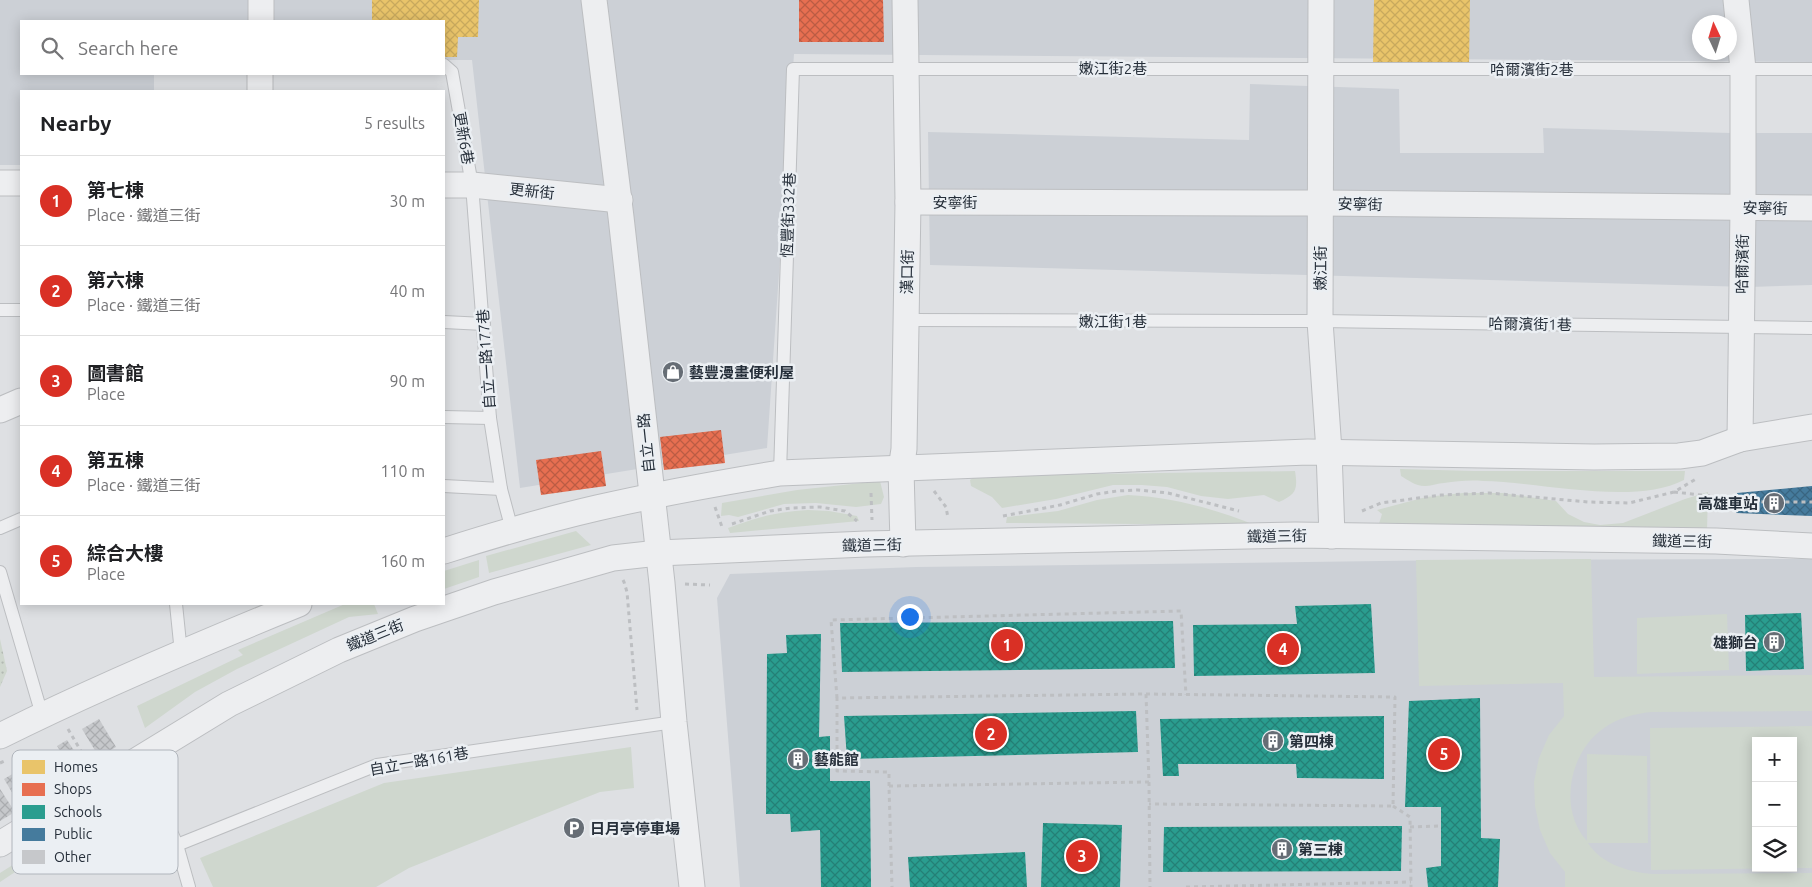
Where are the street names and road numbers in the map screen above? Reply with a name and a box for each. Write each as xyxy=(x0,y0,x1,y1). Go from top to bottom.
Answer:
street label: 嫩江街2巷 xyxy=(1079,60,1147,77)
street label: 哈爾濱街2巷 xyxy=(1490,61,1574,78)
street label: 更新6巷 xyxy=(451,110,477,166)
street label: 恆豐街332巷 xyxy=(778,172,798,258)
street label: 更新街 xyxy=(509,180,555,202)
street label: 安寧街 xyxy=(932,194,978,211)
street label: 安寧街 xyxy=(1337,195,1383,213)
street label: 安寧街 xyxy=(1742,199,1788,217)
street label: 哈爾濱街 xyxy=(1733,234,1751,294)
street label: 嫩江街 xyxy=(1312,245,1329,291)
street label: 漢口街 xyxy=(898,249,916,295)
street label: 自立一路177巷 xyxy=(474,308,498,410)
street label: 嫩江街1巷 xyxy=(1079,313,1147,330)
street label: 哈爾濱街1巷 xyxy=(1488,315,1572,333)
street label: 自立一路 xyxy=(634,412,658,474)
street label: 鐵道三街 xyxy=(1247,527,1307,545)
street label: 鐵道三街 xyxy=(1652,532,1712,550)
street label: 鐵道三街 xyxy=(842,536,902,554)
street label: 鐵道三街 xyxy=(344,616,406,654)
street label: 自立一路161巷 xyxy=(368,744,470,778)

